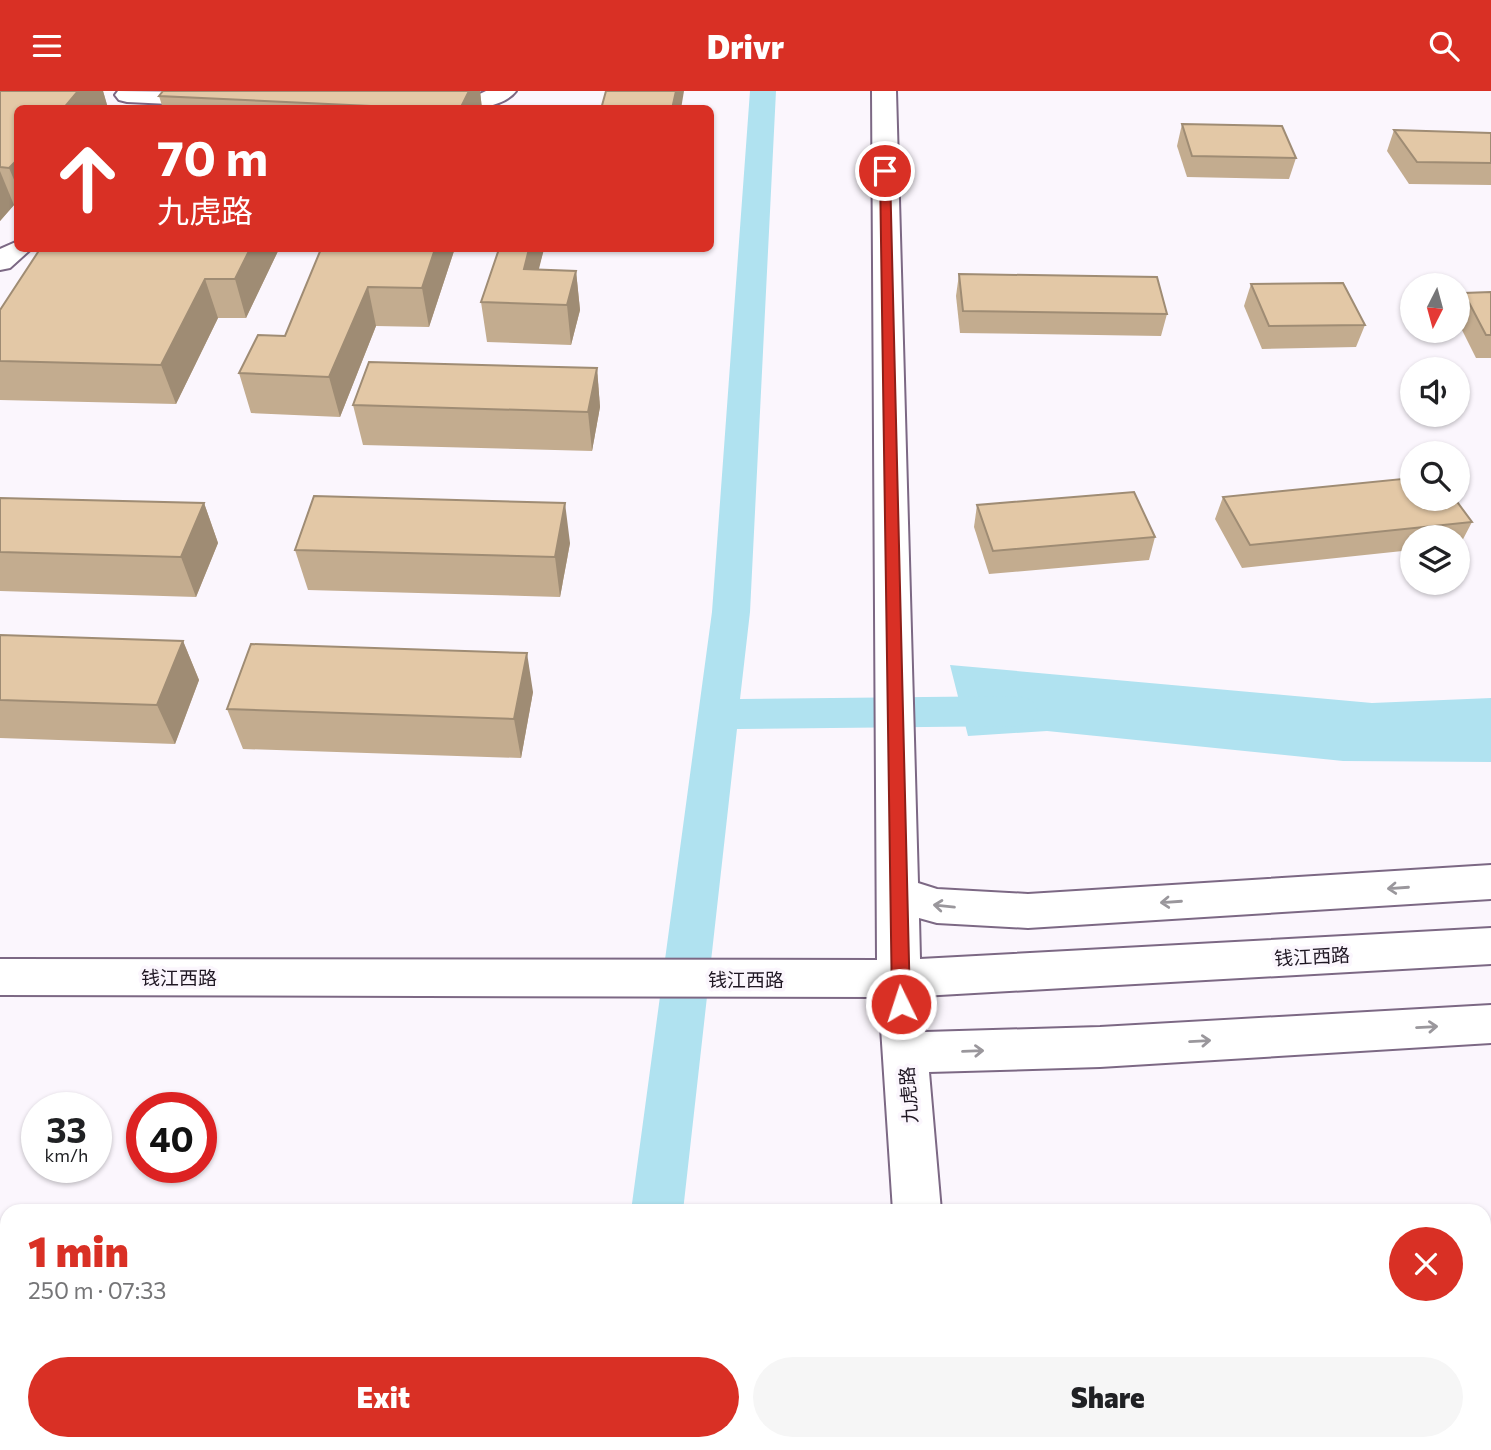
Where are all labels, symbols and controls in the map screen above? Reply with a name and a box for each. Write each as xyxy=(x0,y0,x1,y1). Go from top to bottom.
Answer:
text: Drivr xyxy=(707,26,784,66)
icon: menu xyxy=(28,27,66,65)
icon: search xyxy=(1425,27,1463,65)
text: 70 m xyxy=(157,126,268,186)
icon: ahead xyxy=(42,133,133,224)
pin xyxy=(855,141,915,201)
icon: arrive xyxy=(866,152,904,190)
text: 九虎路 xyxy=(157,190,253,230)
north arrow xyxy=(1400,273,1470,343)
map controls xyxy=(1400,273,1470,595)
button: sound xyxy=(1400,357,1470,427)
button: search xyxy=(1400,441,1470,511)
button: layers xyxy=(1400,525,1470,595)
one-way arrow xyxy=(1388,882,1410,895)
one-way arrow xyxy=(1160,896,1183,909)
one-way arrow xyxy=(934,899,956,912)
street label: 钱江西路 xyxy=(1273,943,1351,969)
street label: 钱江西路 xyxy=(141,966,217,989)
position arrow xyxy=(864,967,938,1041)
street label: 钱江西路 xyxy=(708,968,784,991)
one-way arrow xyxy=(1416,1021,1439,1034)
one-way arrow xyxy=(1188,1034,1211,1047)
one-way arrow xyxy=(961,1044,984,1058)
street label: 九虎路 xyxy=(895,1066,921,1124)
speed limit sign: 40 xyxy=(126,1092,217,1183)
text: 33 xyxy=(46,1107,87,1150)
text: km/h xyxy=(45,1144,88,1166)
text: 1 min xyxy=(28,1224,129,1276)
button: close xyxy=(1389,1227,1463,1301)
text: 250 m · 07:33 xyxy=(28,1276,166,1304)
button: Exit xyxy=(28,1357,739,1437)
button: Share xyxy=(753,1357,1463,1437)

